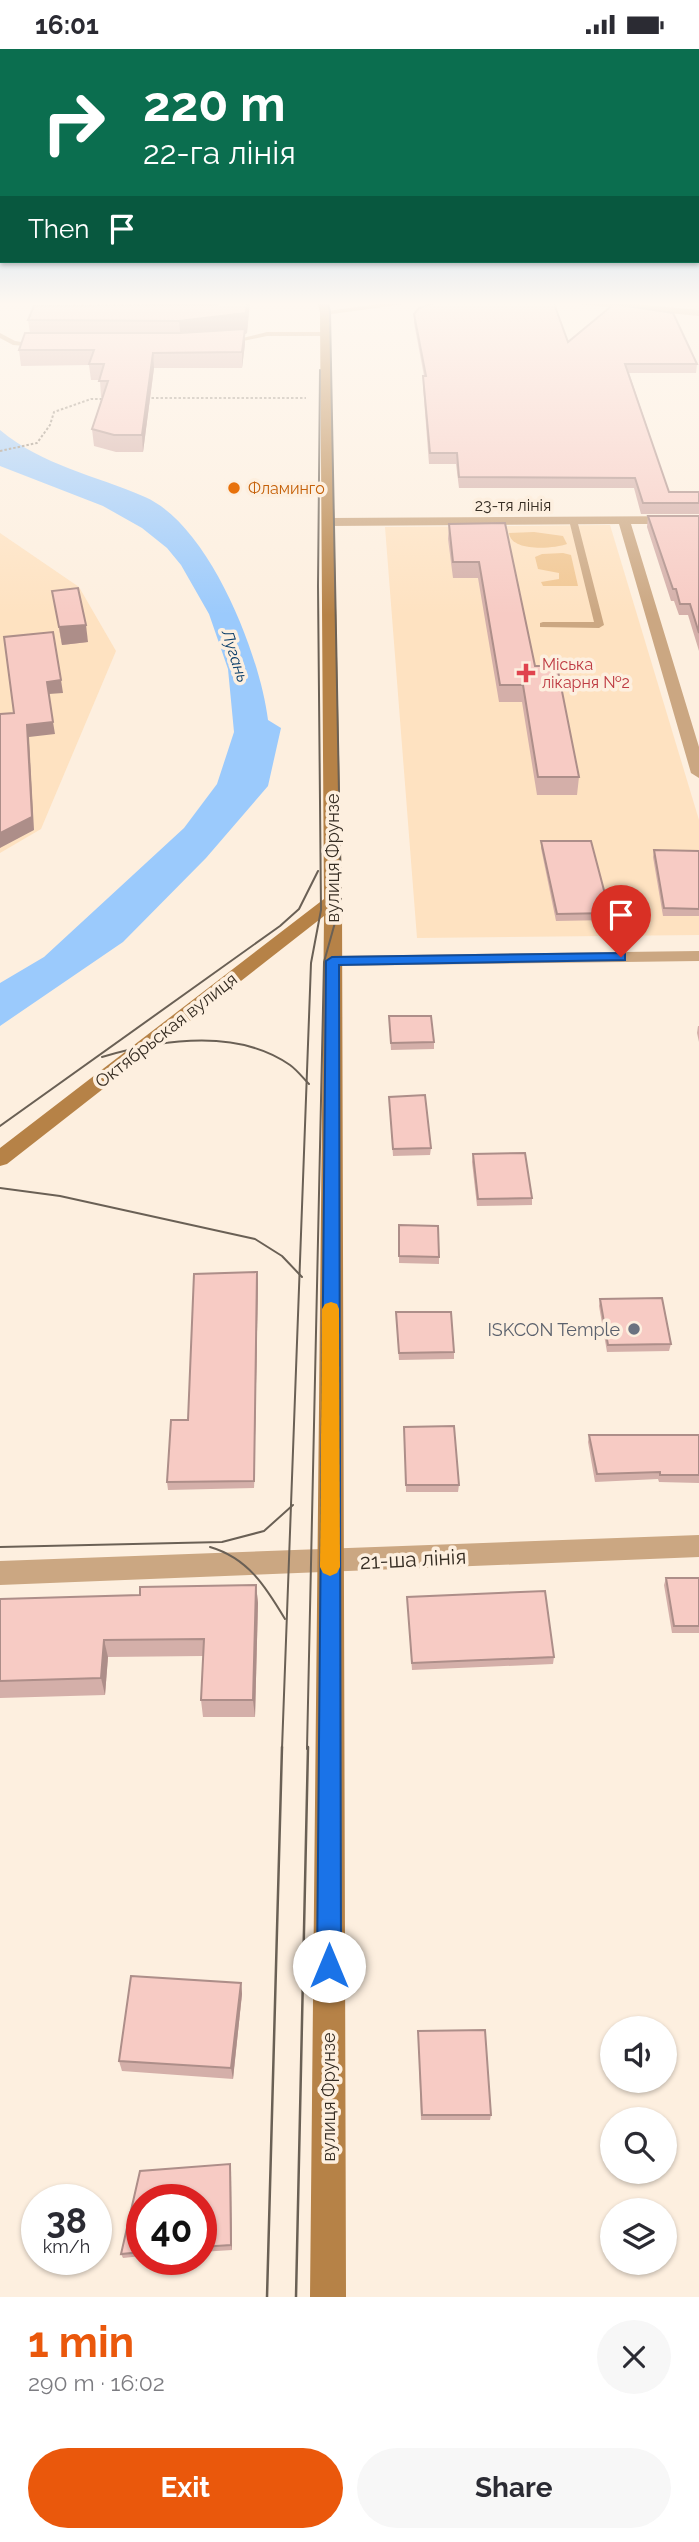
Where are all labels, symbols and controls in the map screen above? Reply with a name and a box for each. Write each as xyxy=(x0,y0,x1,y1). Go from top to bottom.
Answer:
text: 16:01 xyxy=(35,10,99,40)
text: 220 m xyxy=(143,75,286,132)
icon: right xyxy=(28,77,119,168)
text: 22-га лінія xyxy=(143,134,296,171)
icon: arrive xyxy=(103,210,141,248)
text: Then xyxy=(28,214,89,244)
place label: Фламинго xyxy=(248,479,325,498)
marker: Фламинго xyxy=(226,480,242,496)
street label: 23-тя лінія xyxy=(475,496,551,515)
water label: Лугань xyxy=(217,626,252,685)
place label: Міська лікарня №2 xyxy=(542,655,630,692)
marker: Міська лікарня №2 xyxy=(516,663,536,683)
street label: вулиця Фрунзе xyxy=(322,793,343,923)
pin xyxy=(591,885,651,957)
icon: arrive xyxy=(602,896,640,934)
street label: Октябрьская вулиця xyxy=(91,968,241,1092)
place label: ISKCON Temple xyxy=(487,1319,620,1340)
marker: ISKCON Temple xyxy=(626,1321,642,1337)
street label: 21-ша лінія xyxy=(359,1544,467,1574)
position arrow xyxy=(292,1929,366,2003)
map controls xyxy=(600,2016,677,2275)
button: sound xyxy=(600,2016,677,2093)
street label: вулиця Фрунзе xyxy=(318,2032,339,2162)
button: search xyxy=(600,2107,677,2184)
speed limit sign: 40 xyxy=(126,2184,217,2275)
button: layers xyxy=(600,2198,677,2275)
text: 38 xyxy=(46,2200,87,2241)
text: km/h xyxy=(43,2236,90,2257)
text: 1 min xyxy=(28,2318,134,2367)
button: close xyxy=(597,2320,671,2394)
text: 290 m · 16:02 xyxy=(28,2369,165,2396)
button: Exit xyxy=(28,2448,343,2528)
button: Share xyxy=(357,2448,671,2528)

